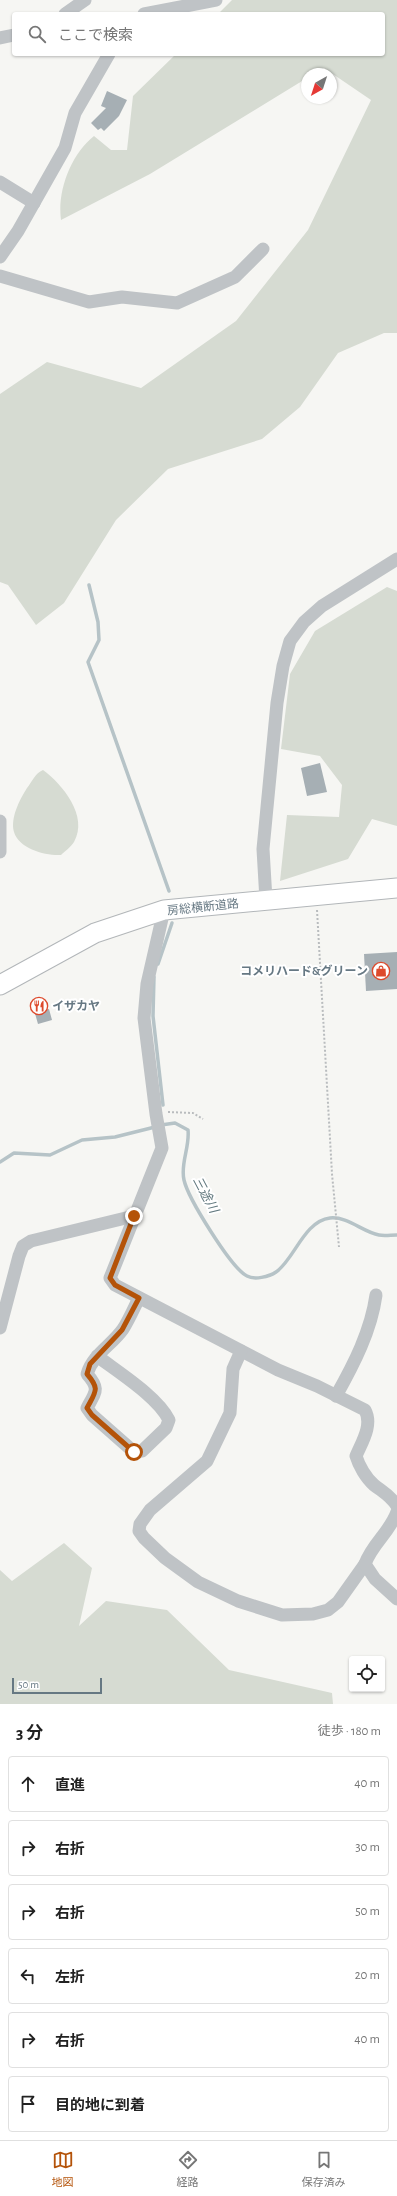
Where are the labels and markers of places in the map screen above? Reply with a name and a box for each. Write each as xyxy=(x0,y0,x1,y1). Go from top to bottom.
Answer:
shop icon: コメリハード&グリーン xyxy=(371,961,391,981)
place label: コメリハード&グリーン xyxy=(240,964,368,977)
restaurant icon: イザカヤ xyxy=(29,996,49,1016)
place label: イザカヤ xyxy=(52,1000,100,1012)

